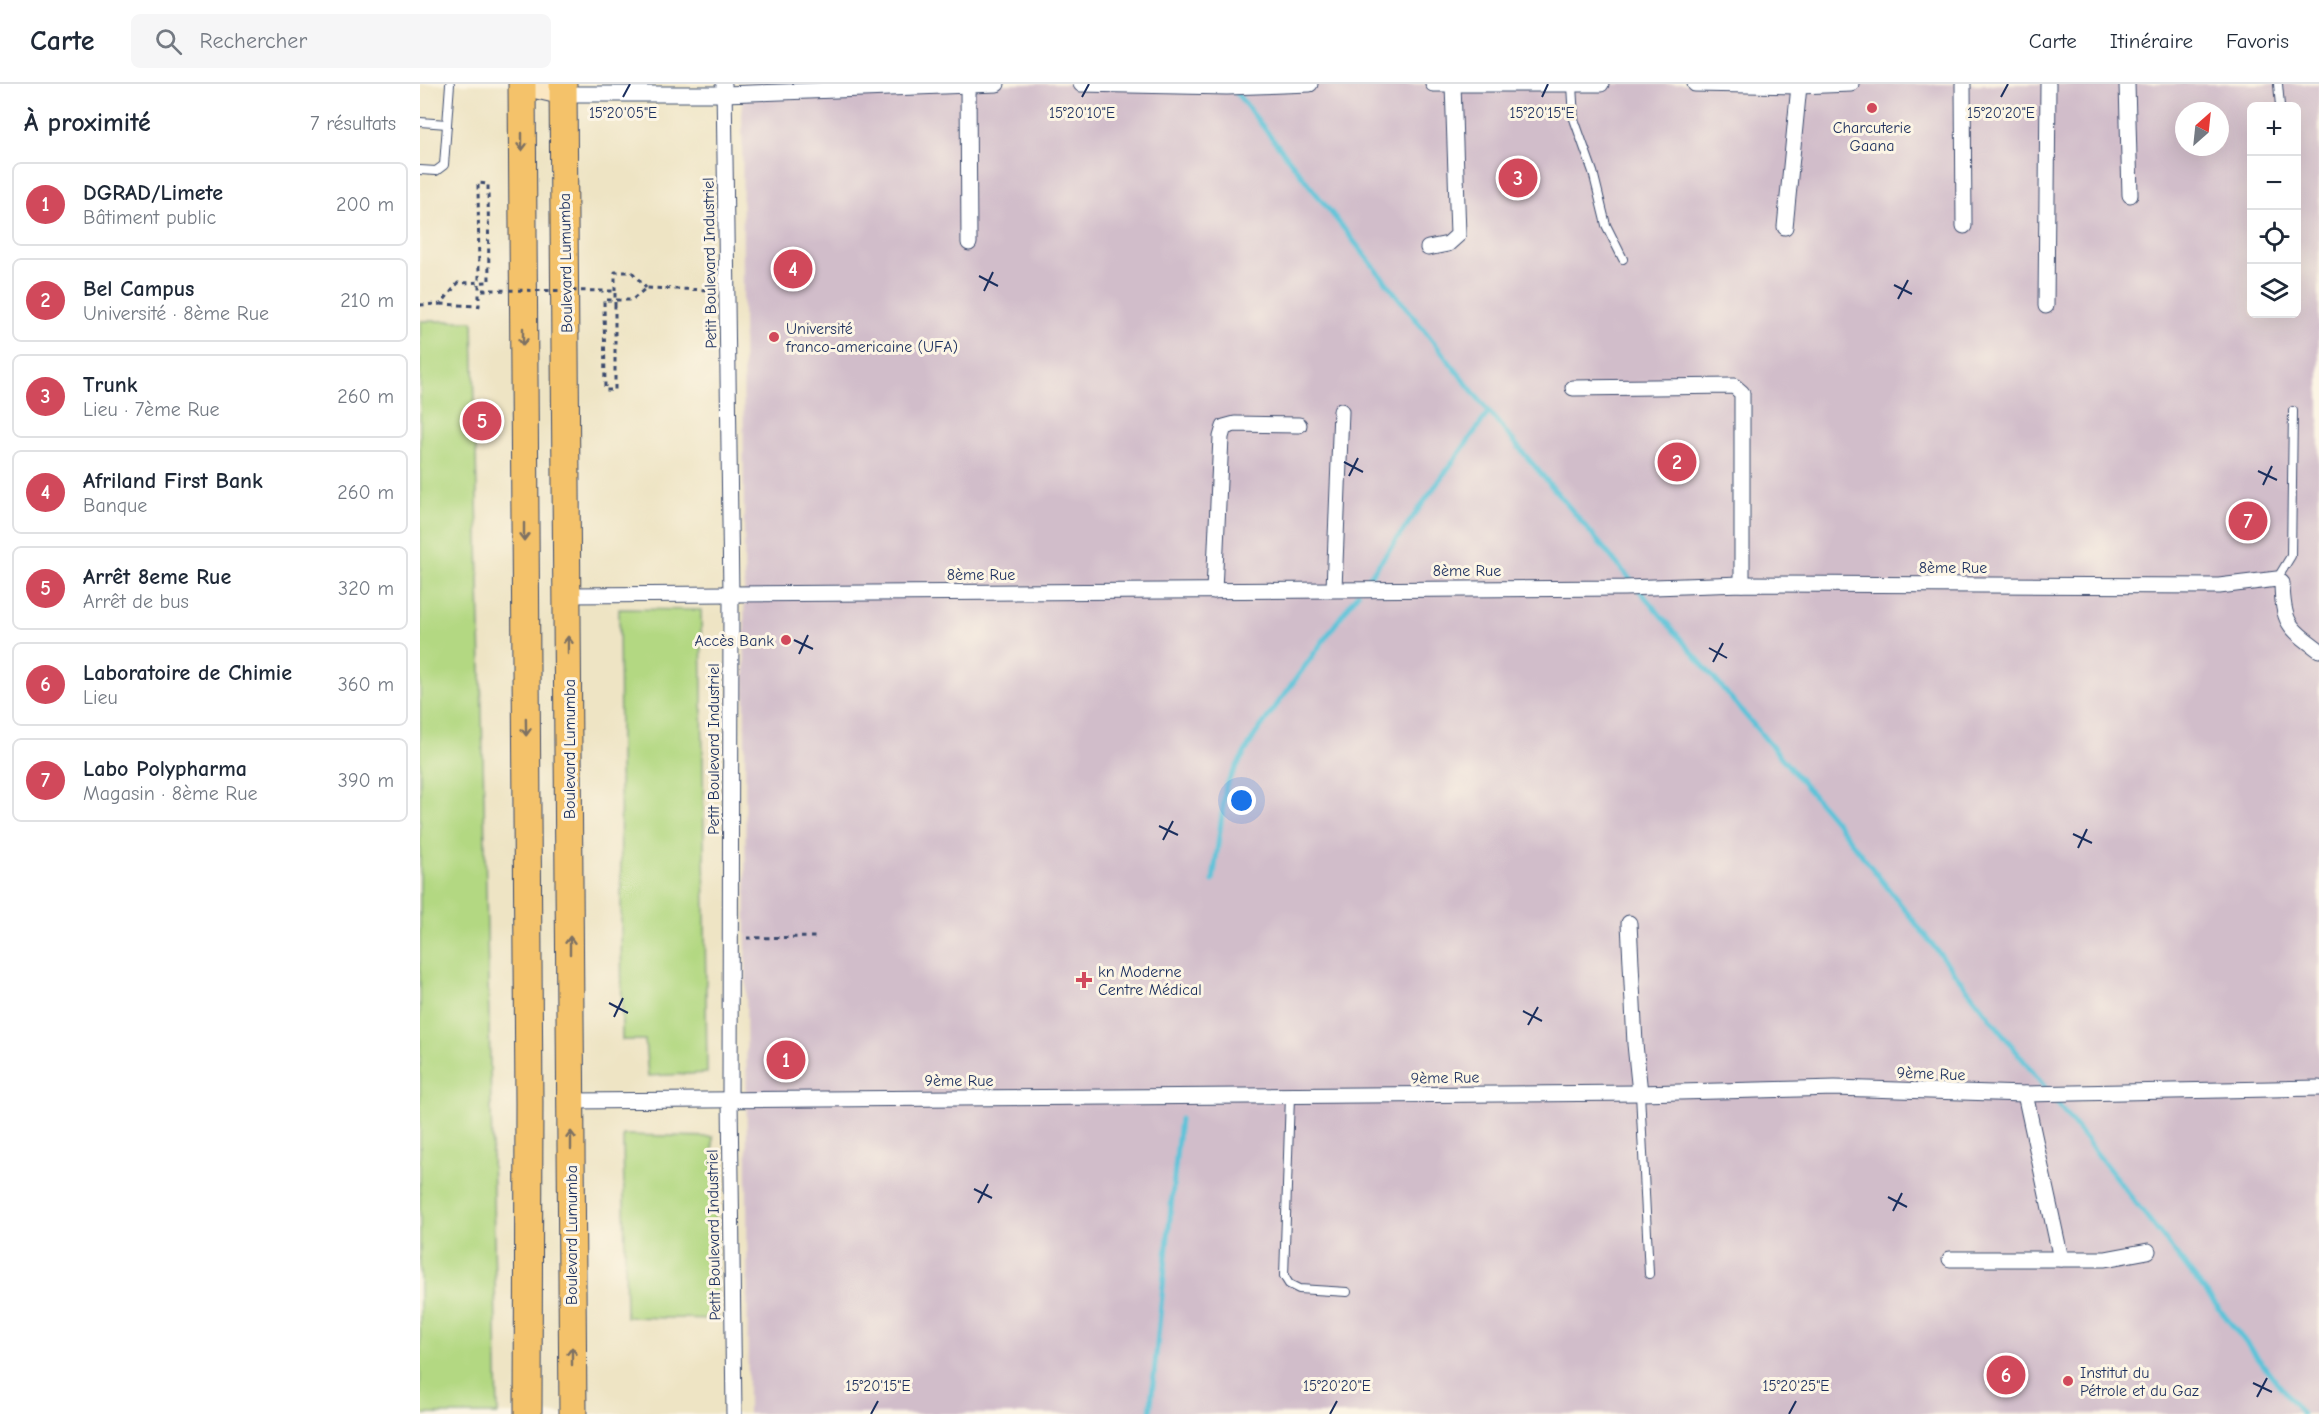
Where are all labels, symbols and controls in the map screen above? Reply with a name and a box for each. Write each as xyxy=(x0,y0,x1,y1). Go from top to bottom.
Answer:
search box xyxy=(131,14,551,68)
text: Carte xyxy=(30,25,95,57)
icon: search xyxy=(152,25,185,58)
text: Rechercher xyxy=(200,28,307,54)
text: Carte xyxy=(2029,29,2077,53)
text: Itinéraire xyxy=(2110,29,2193,53)
text: Favoris xyxy=(2226,29,2289,53)
marker: Charcuterie Gaana xyxy=(1865,101,1879,115)
north arrow xyxy=(2175,102,2229,156)
map controls xyxy=(2247,102,2301,318)
button: + xyxy=(2247,102,2301,156)
text: 15°20'05"E xyxy=(589,104,657,122)
text: 15°20'10"E xyxy=(1049,104,1115,122)
text: 15°20'15"E xyxy=(1510,104,1574,122)
text: 15°20'20"E xyxy=(1967,104,2035,122)
text: À proximité xyxy=(24,108,151,138)
text: 7 résultats xyxy=(310,112,396,135)
place label: Charcuterie Gaana xyxy=(1833,119,1911,155)
one-way arrow xyxy=(516,132,528,152)
pin: 3 xyxy=(1498,156,1538,200)
button: − xyxy=(2247,156,2301,210)
street label: Petit Boulevard Industriel xyxy=(700,177,720,349)
text: DGRAD/Limete xyxy=(83,180,223,206)
text: 1 xyxy=(42,193,49,216)
text: 200 m xyxy=(336,193,394,216)
street label: Boulevard Lumumba xyxy=(556,193,576,333)
text: Bâtiment public xyxy=(83,206,216,229)
button: locate xyxy=(2247,210,2301,264)
pin: 4 xyxy=(774,246,812,291)
button: layers xyxy=(2247,264,2301,318)
text: Bel Campus xyxy=(83,276,194,302)
text: 2 xyxy=(41,289,50,312)
text: 210 m xyxy=(340,289,394,312)
text: Université · 8ème Rue xyxy=(83,302,269,325)
place label: Université franco-americaine (UFA) xyxy=(785,320,958,356)
one-way arrow xyxy=(517,327,529,347)
marker: Université franco-americaine (UFA) xyxy=(767,330,781,344)
text: Trunk xyxy=(83,372,137,398)
text: 3 xyxy=(41,385,50,408)
text: 260 m xyxy=(337,385,394,408)
text: Lieu · 7ème Rue xyxy=(83,398,220,421)
pin: 5 xyxy=(462,398,502,444)
pin: 2 xyxy=(1658,440,1696,484)
text: Afriland First Bank xyxy=(83,468,263,494)
text: 4 xyxy=(41,481,50,504)
text: 260 m xyxy=(337,481,394,504)
text: Banque xyxy=(83,494,147,517)
pin: 7 xyxy=(2228,498,2268,544)
one-way arrow xyxy=(518,522,530,542)
street label: 8ème Rue xyxy=(1919,559,1987,577)
street label: 8ème Rue xyxy=(1433,562,1501,580)
text: Arrêt 8eme Rue xyxy=(83,564,231,590)
street label: 8ème Rue xyxy=(947,566,1015,584)
text: 5 xyxy=(40,577,51,600)
text: 320 m xyxy=(338,577,394,600)
text: Arrêt de bus xyxy=(83,590,189,613)
place label: Accès Bank xyxy=(694,632,774,650)
marker: Accès Bank xyxy=(779,633,793,647)
one-way arrow xyxy=(562,635,574,655)
text: Laboratoire de Chimie xyxy=(83,660,292,686)
street label: Petit Boulevard Industriel xyxy=(705,663,723,835)
text: 6 xyxy=(40,673,51,696)
text: 360 m xyxy=(338,673,394,696)
street label: Boulevard Lumumba xyxy=(561,679,579,819)
text: Lieu xyxy=(83,686,118,709)
one-way arrow xyxy=(520,717,532,737)
text: Labo Polypharma xyxy=(83,756,247,782)
text: 7 xyxy=(41,769,50,792)
text: 390 m xyxy=(338,769,394,792)
text: Magasin · 8ème Rue xyxy=(83,782,258,805)
your location xyxy=(1227,786,1256,815)
one-way arrow xyxy=(564,935,576,955)
place label: kn Moderne Centre Médical xyxy=(1098,963,1202,999)
marker: kn Moderne Centre Médical xyxy=(1075,971,1093,989)
pin: 1 xyxy=(766,1038,806,1082)
street label: 9ème Rue xyxy=(1896,1064,1966,1084)
street label: 9ème Rue xyxy=(1410,1068,1480,1088)
street label: 9ème Rue xyxy=(925,1072,993,1090)
one-way arrow xyxy=(565,1130,577,1150)
street label: Petit Boulevard Industriel xyxy=(704,1149,724,1321)
street label: Boulevard Lumumba xyxy=(563,1165,581,1305)
one-way arrow xyxy=(566,1346,578,1366)
pin: 6 xyxy=(1986,1352,2026,1398)
place label: Institut du Pétrole et du Gaz xyxy=(2080,1364,2199,1400)
marker: Institut du Pétrole et du Gaz xyxy=(2061,1374,2075,1388)
text: 15°20'15"E xyxy=(846,1377,910,1395)
text: 15°20'20"E xyxy=(1303,1377,1371,1395)
text: 15°20'25"E xyxy=(1763,1377,1829,1395)

